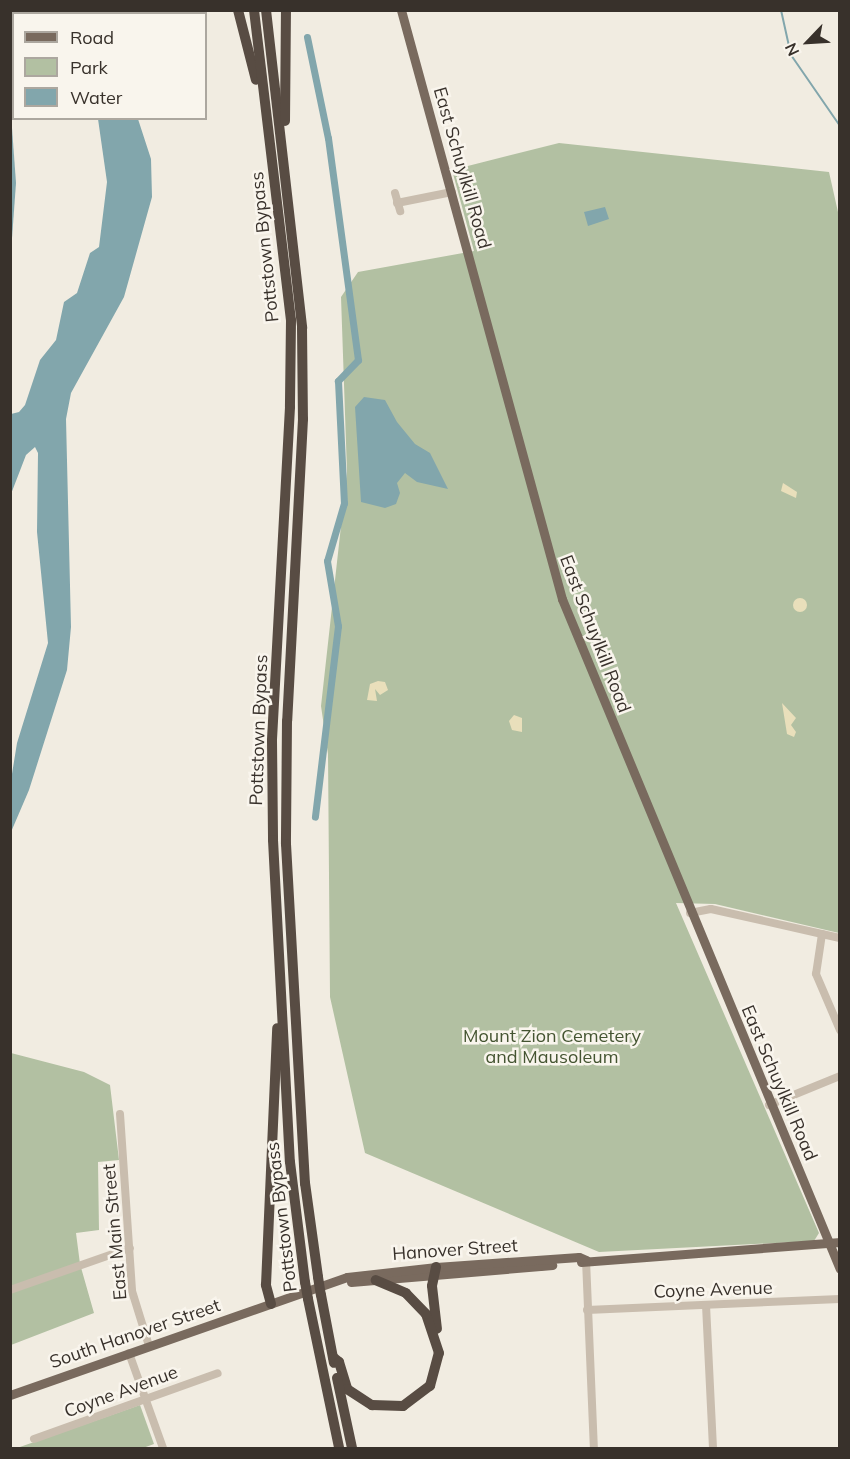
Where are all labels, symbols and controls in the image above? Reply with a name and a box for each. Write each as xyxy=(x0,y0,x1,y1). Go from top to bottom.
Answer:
legend xyxy=(12,12,207,120)
north arrow xyxy=(778,12,838,72)
text: Road xyxy=(70,26,114,49)
text: N xyxy=(780,40,803,59)
text: Park xyxy=(70,56,108,79)
street label: East Schuylkill Road xyxy=(429,85,495,251)
text: Water xyxy=(70,86,122,109)
street label: Pottstown Bypass xyxy=(246,171,284,323)
street label: East Schuylkill Road xyxy=(555,552,635,716)
street label: Pottstown Bypass xyxy=(246,654,272,806)
street label: East Schuylkill Road xyxy=(736,1002,822,1164)
park label: Mount Zion Cemetery and Mausoleum xyxy=(463,1026,641,1068)
street label: Pottstown Bypass xyxy=(262,1141,302,1293)
street label: East Main Street xyxy=(98,1163,132,1301)
street label: Hanover Street xyxy=(392,1235,518,1265)
street label: Coyne Avenue xyxy=(653,1277,773,1303)
street label: South Hanover Street xyxy=(47,1295,223,1373)
street label: Coyne Avenue xyxy=(61,1361,181,1423)

